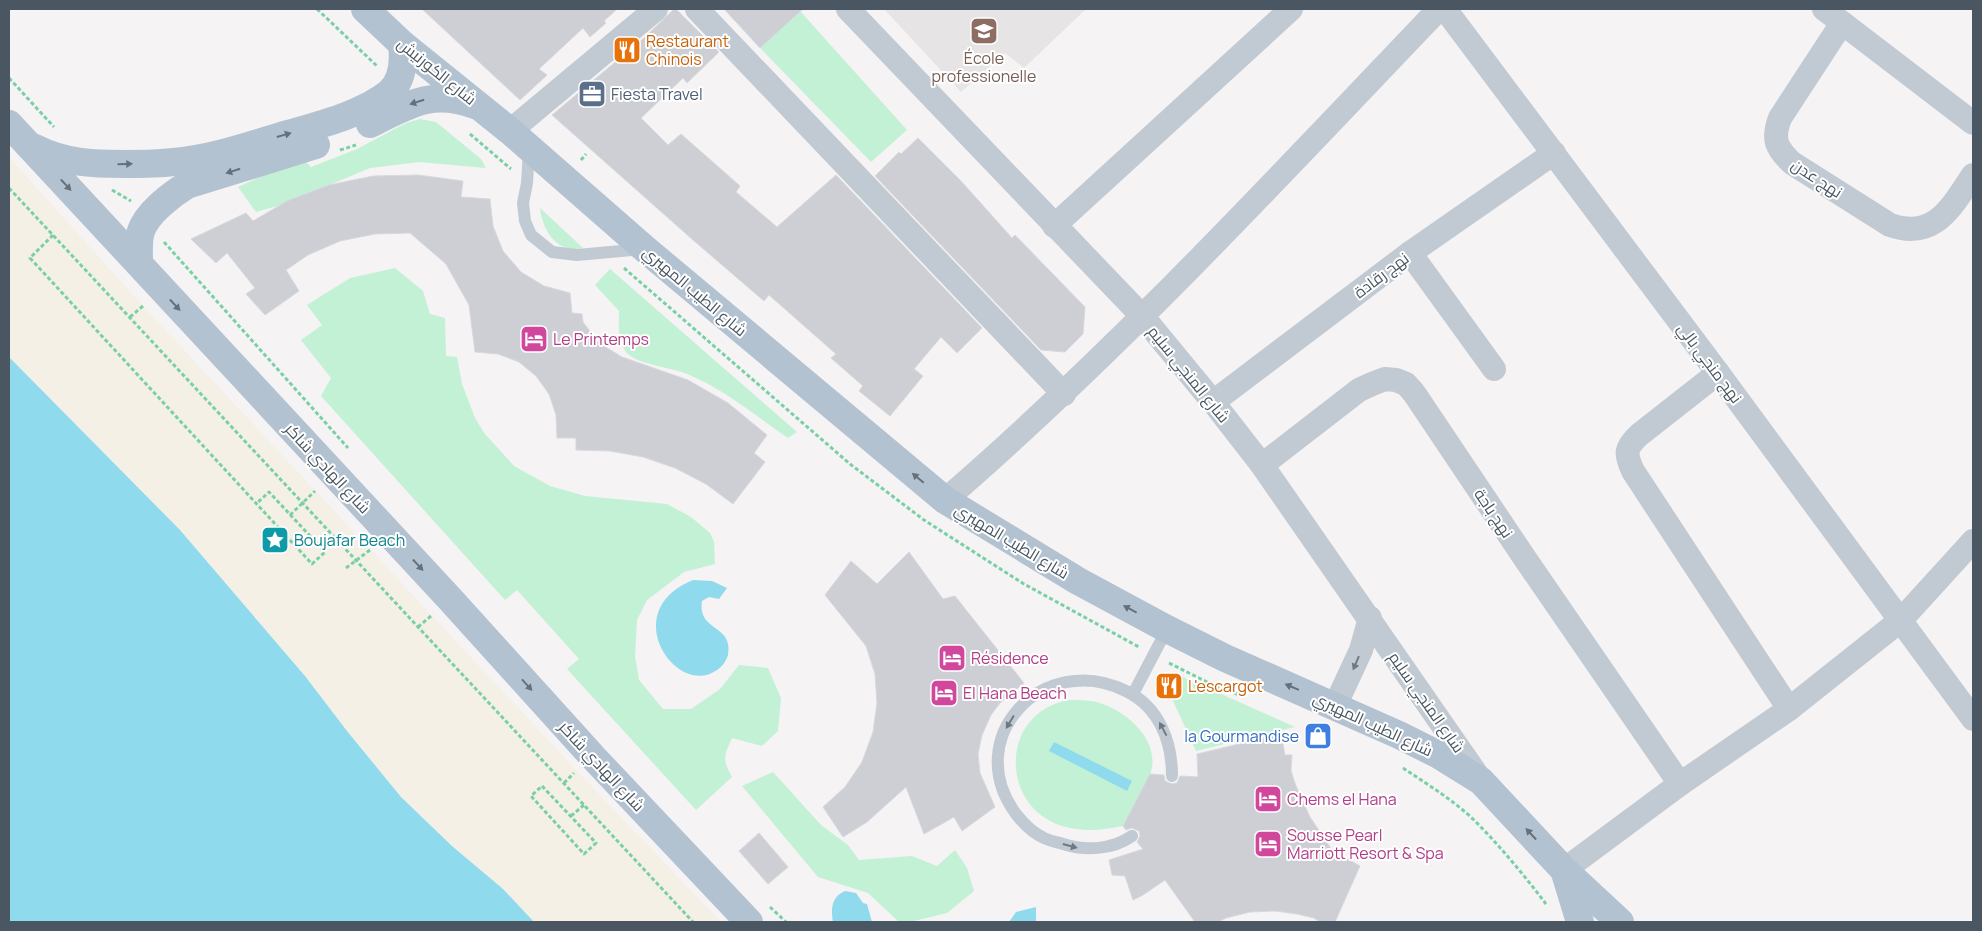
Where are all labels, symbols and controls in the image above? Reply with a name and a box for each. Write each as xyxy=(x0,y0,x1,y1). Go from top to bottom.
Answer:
school or university icon: École professionelle xyxy=(969,16,999,46)
place label: Restaurant Chinois xyxy=(646,30,729,70)
street label: شارع الكورنيش xyxy=(392,32,481,110)
restaurant icon: Restaurant Chinois xyxy=(612,35,642,65)
place label: École professionelle xyxy=(932,47,1036,87)
office icon: Fiesta Travel xyxy=(577,79,607,109)
place label: Fiesta Travel xyxy=(611,83,703,105)
one-way arrow xyxy=(409,98,424,106)
one-way arrow xyxy=(277,131,292,139)
street label: نهج عدن xyxy=(1787,153,1847,204)
one-way arrow xyxy=(117,160,133,168)
one-way arrow xyxy=(225,168,240,176)
one-way arrow xyxy=(60,179,72,191)
street label: شارع الطيب المهيري xyxy=(636,241,752,343)
street label: نهج رقادة xyxy=(1349,247,1414,304)
one-way arrow xyxy=(170,299,181,311)
street label: نهج منجي بالي xyxy=(1670,318,1747,410)
street label: شارع المنجي سليم xyxy=(1141,321,1235,429)
hotel icon: Le Printemps xyxy=(519,324,549,354)
place label: Le Printemps xyxy=(553,328,649,350)
street label: شارع الهادي شاكر xyxy=(277,417,376,520)
one-way arrow xyxy=(911,472,924,483)
street label: نهج باجة xyxy=(1469,484,1519,543)
street label: شارع الطيب المهيري xyxy=(949,498,1073,586)
place icon: Boujafar Beach xyxy=(260,525,290,555)
place label: Boujafar Beach xyxy=(294,529,405,551)
one-way arrow xyxy=(412,558,423,571)
one-way arrow xyxy=(1122,605,1137,613)
hotel icon: Résidence xyxy=(937,643,967,673)
place label: Résidence xyxy=(971,647,1049,669)
street label: شارع المنجي سليم xyxy=(1381,647,1470,759)
one-way arrow xyxy=(1351,656,1359,670)
restaurant icon: L'escargot xyxy=(1154,671,1184,701)
place label: L'escargot xyxy=(1188,675,1263,697)
one-way arrow xyxy=(521,678,533,690)
hotel icon: El Hana Beach xyxy=(929,678,959,708)
place label: El Hana Beach xyxy=(963,682,1067,704)
one-way arrow xyxy=(1285,683,1299,691)
street label: شارع الطيب المهيري xyxy=(1308,687,1436,764)
street label: شارع الهادي شاكر xyxy=(551,715,650,818)
one-way arrow xyxy=(1005,716,1014,729)
one-way arrow xyxy=(1159,721,1167,736)
shop icon: la Gourmandise xyxy=(1303,721,1333,751)
place label: la Gourmandise xyxy=(1184,725,1299,747)
hotel icon: Chems el Hana xyxy=(1253,784,1283,814)
place label: Chems el Hana xyxy=(1287,788,1397,810)
place label: Sousse Pearl Marriott Resort & Spa xyxy=(1287,824,1444,864)
hotel icon: Sousse Pearl Marriott Resort & Spa xyxy=(1253,829,1283,859)
one-way arrow xyxy=(1525,829,1537,841)
one-way arrow xyxy=(1062,842,1077,850)

